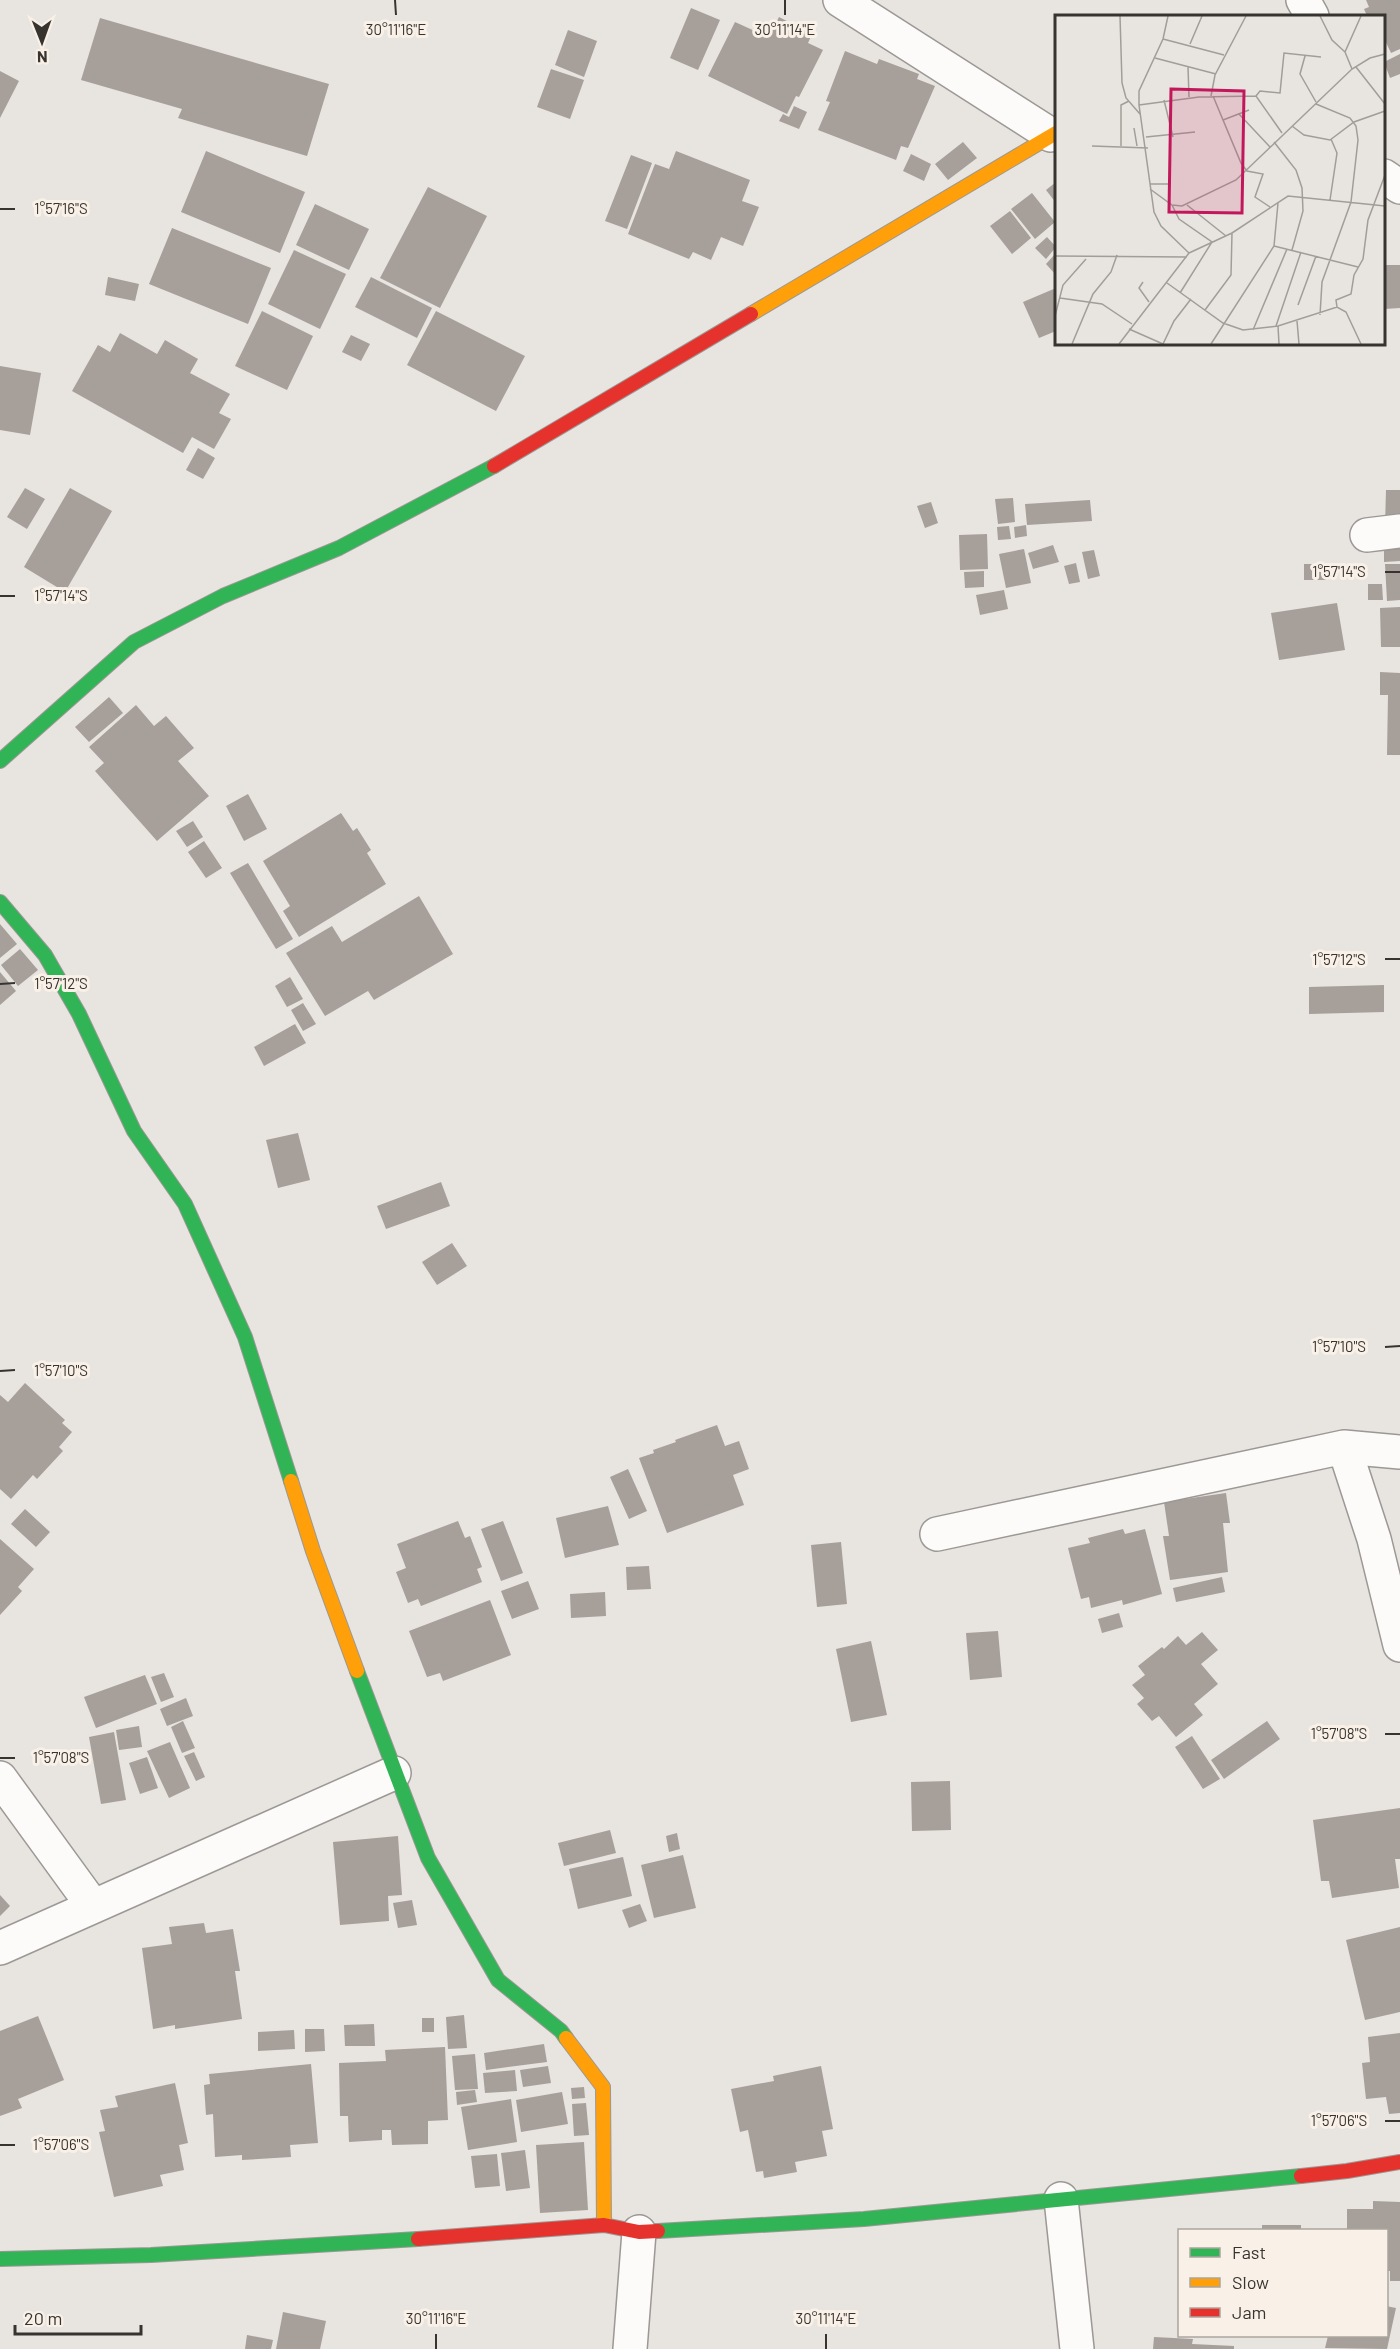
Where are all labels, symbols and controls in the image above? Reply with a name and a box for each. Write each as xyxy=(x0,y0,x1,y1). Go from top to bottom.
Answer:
north arrow xyxy=(12,12,72,72)
inset map xyxy=(1055,15,1385,345)
text: 30°11'16"E xyxy=(366,20,426,38)
text: 30°11'14"E xyxy=(755,20,815,38)
text: N xyxy=(37,48,48,67)
text: 1°57'16"S xyxy=(34,199,88,217)
text: 1°57'14"S xyxy=(1312,562,1366,580)
text: 1°57'14"S xyxy=(34,586,88,604)
text: 1°57'12"S xyxy=(1312,950,1366,968)
text: 1°57'12"S xyxy=(34,974,88,992)
text: 1°57'10"S xyxy=(1312,1337,1366,1355)
text: 1°57'10"S xyxy=(34,1361,88,1379)
text: 1°57'08"S xyxy=(1311,1724,1367,1742)
text: 1°57'08"S xyxy=(33,1748,89,1766)
text: 1°57'06"S xyxy=(1311,2111,1367,2129)
text: 1°57'06"S xyxy=(33,2135,89,2153)
legend xyxy=(1178,2229,1388,2337)
text: Fast xyxy=(1232,2241,1266,2263)
text: Slow xyxy=(1232,2271,1269,2293)
scale bar xyxy=(15,2298,141,2336)
text: Jam xyxy=(1232,2301,1266,2323)
text: 20 m xyxy=(24,2307,62,2329)
text: 30°11'16"E xyxy=(406,2309,466,2327)
text: 30°11'14"E xyxy=(796,2309,856,2327)

